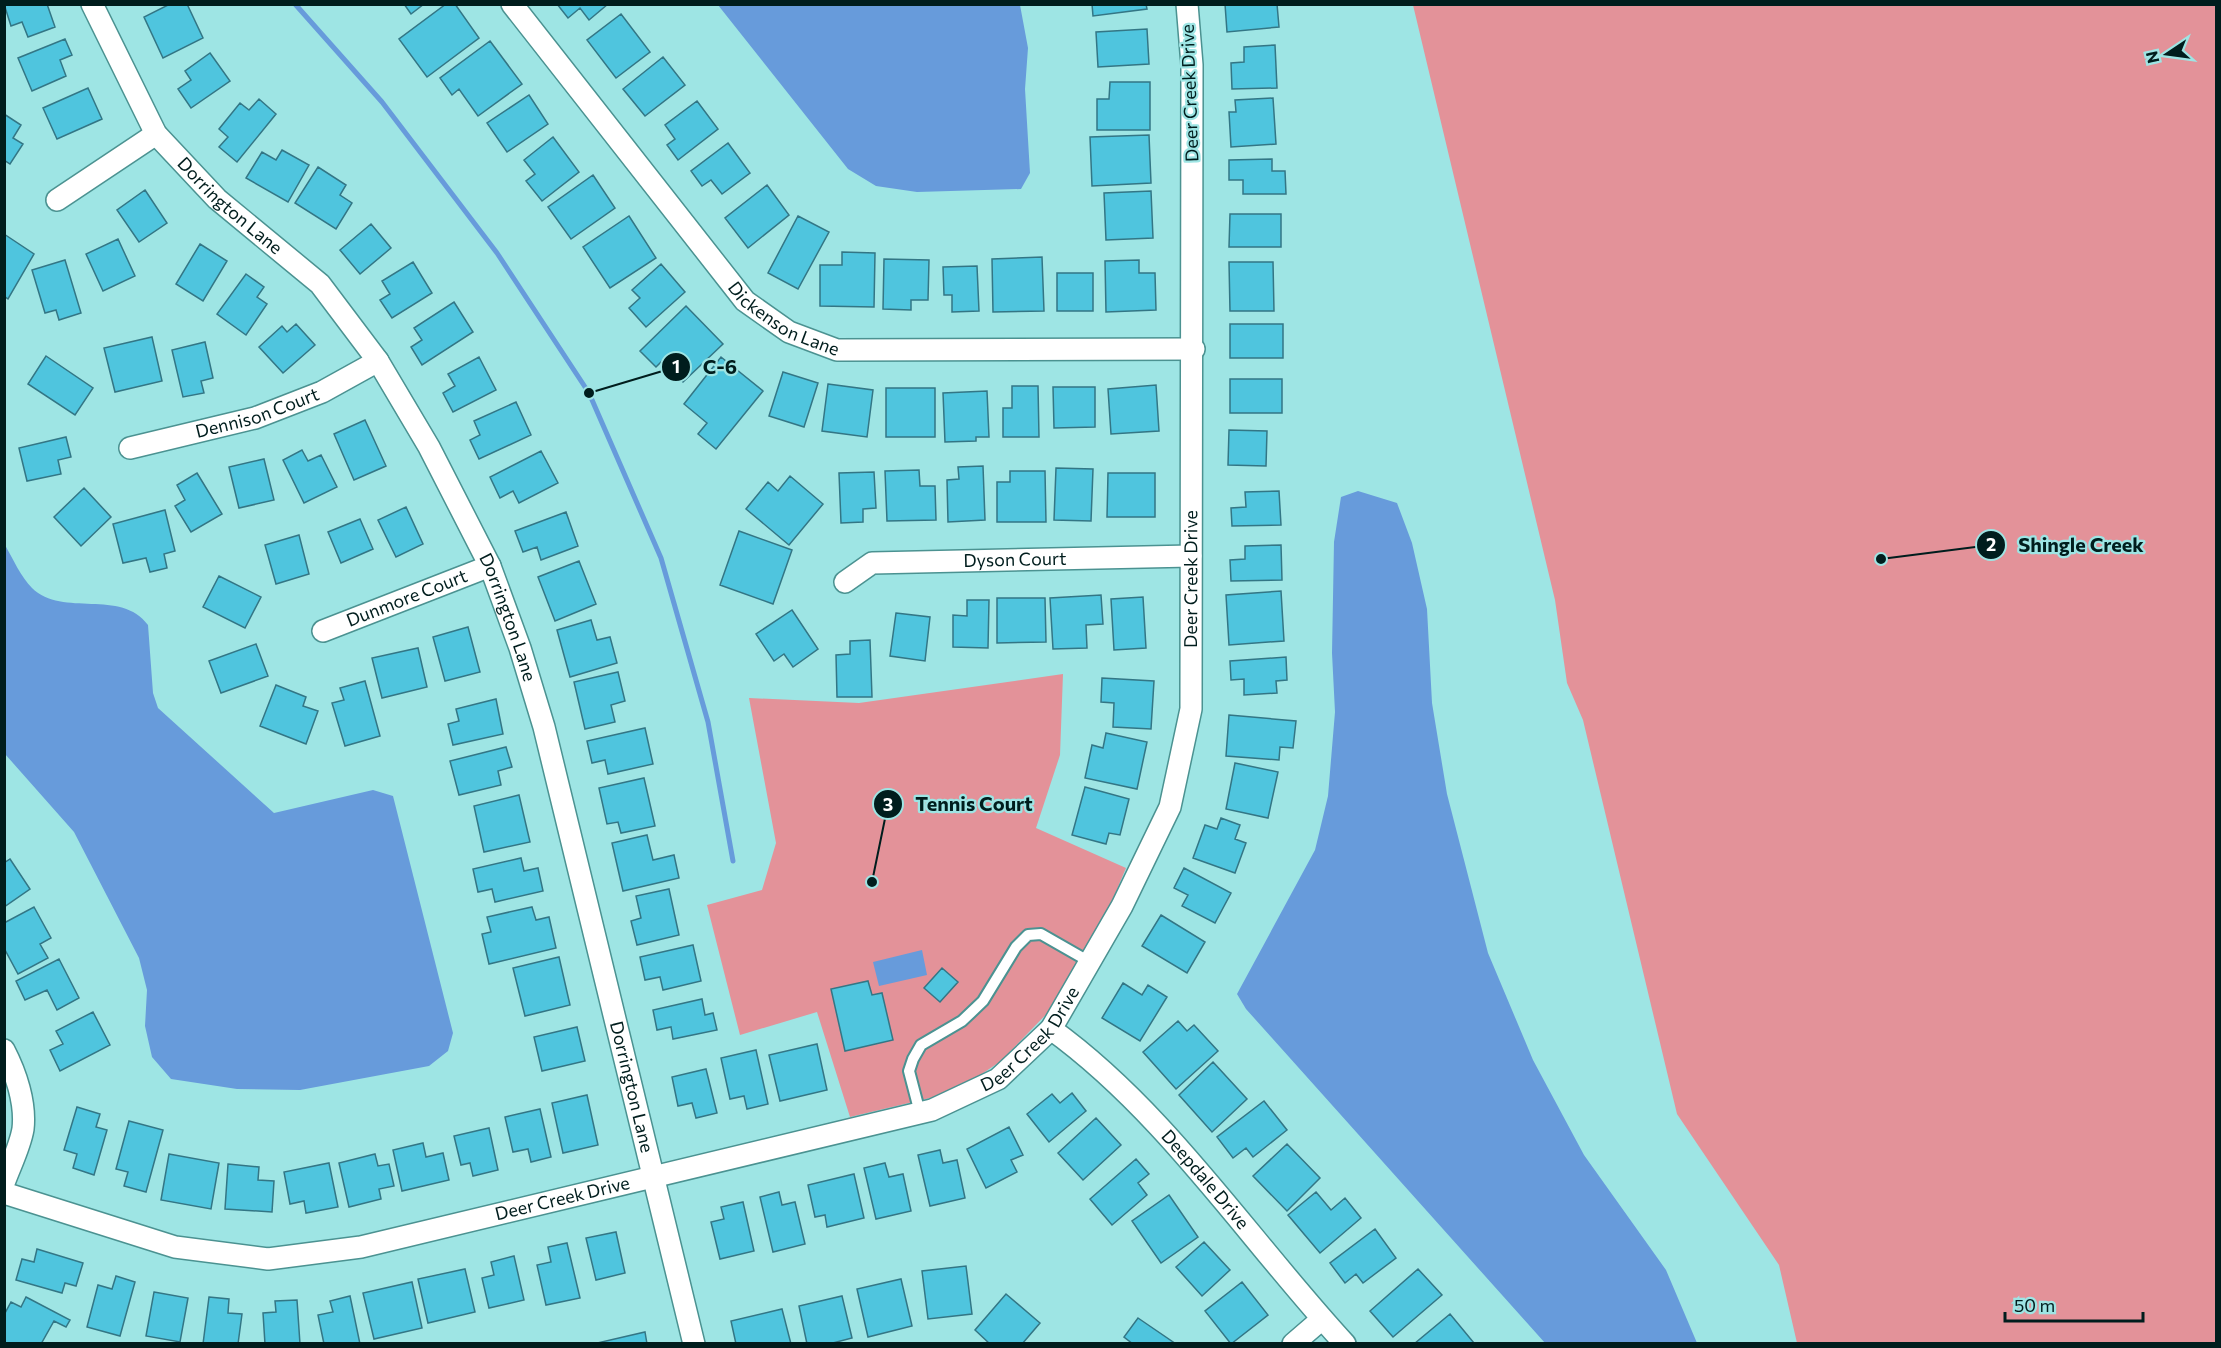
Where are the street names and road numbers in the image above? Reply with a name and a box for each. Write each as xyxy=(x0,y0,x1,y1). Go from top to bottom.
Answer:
street label: Deer Creek Drive xyxy=(1176,24,1202,162)
street label: Dorrington Lane xyxy=(173,152,287,258)
street label: Dickenson Lane xyxy=(724,277,843,360)
street label: Dennison Court xyxy=(193,382,322,442)
street label: Deer Creek Drive xyxy=(1179,510,1201,648)
street label: Dyson Court xyxy=(963,547,1067,571)
street label: Dorrington Lane xyxy=(475,549,541,684)
street label: Dunmore Court xyxy=(343,564,470,631)
street label: Deer Creek Drive xyxy=(977,982,1083,1096)
street label: Dorrington Lane xyxy=(606,1019,659,1155)
street label: Deepdale Drive xyxy=(1157,1125,1254,1233)
street label: Deer Creek Drive xyxy=(493,1171,632,1224)

